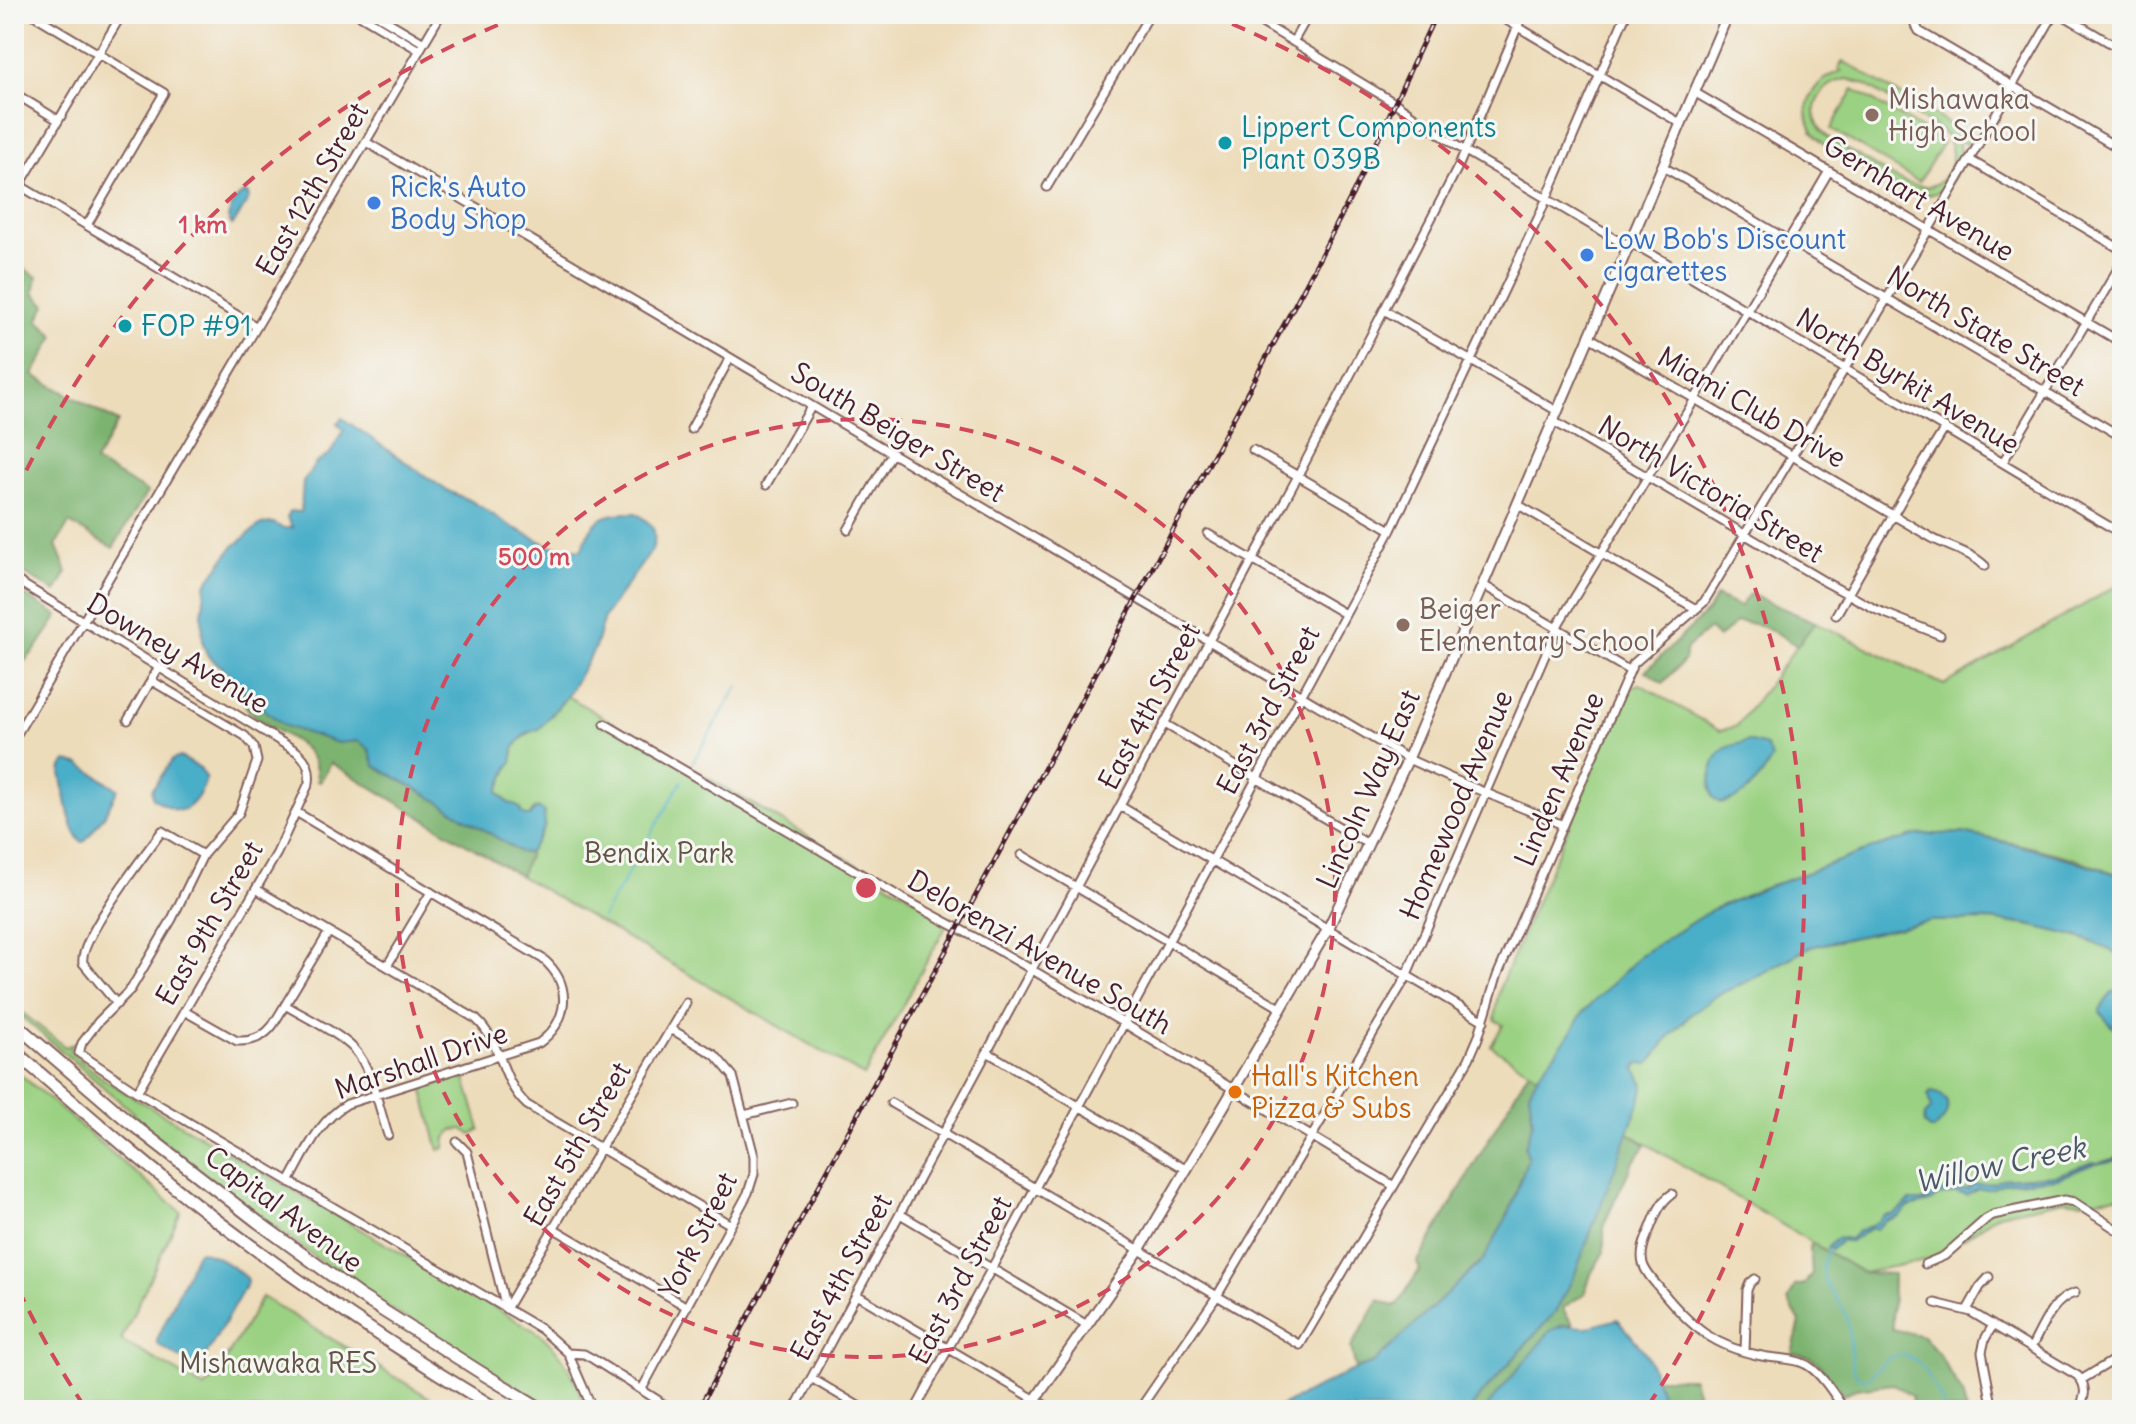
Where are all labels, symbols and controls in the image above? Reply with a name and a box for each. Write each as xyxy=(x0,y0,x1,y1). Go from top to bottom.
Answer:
place label: Mishawaka High School xyxy=(1888,81,2037,149)
street label: East 12th Street xyxy=(248,96,376,282)
marker: Mishawaka High School xyxy=(1863,106,1881,124)
place label: Lippert Components Plant 039B xyxy=(1241,109,1497,177)
street label: Gernhart Avenue xyxy=(1817,127,2021,269)
marker: Lippert Components Plant 039B xyxy=(1216,134,1234,152)
place label: Rick's Auto Body Shop xyxy=(390,169,527,237)
marker: Rick's Auto Body Shop xyxy=(365,194,383,212)
text: 1 km xyxy=(179,209,227,239)
place label: Low Bob's Discount cigarettes xyxy=(1603,221,1846,289)
marker: Low Bob's Discount cigarettes xyxy=(1578,246,1596,264)
street label: North State Street xyxy=(1880,258,2092,404)
street label: North Byrkit Avenue xyxy=(1790,300,2026,462)
place label: FOP #91 xyxy=(141,308,252,344)
marker: FOP #91 xyxy=(116,317,134,335)
street label: Miami Club Drive xyxy=(1651,338,1853,476)
street label: South Beiger Street xyxy=(785,354,1011,510)
street label: North Victoria Street xyxy=(1592,407,1830,571)
text: 500 m xyxy=(498,541,570,571)
street label: Downey Avenue xyxy=(81,585,275,721)
place label: Beiger Elementary School xyxy=(1419,591,1656,659)
street label: East 4th Street xyxy=(1090,616,1208,796)
marker: Beiger Elementary School xyxy=(1394,616,1412,634)
street label: East 3rd Street xyxy=(1209,620,1327,800)
street label: Lincoln Way East xyxy=(1308,684,1428,894)
street label: Homewood Avenue xyxy=(1391,685,1521,925)
street label: Linden Avenue xyxy=(1506,686,1612,872)
street label: East 9th Street xyxy=(147,834,271,1012)
park label: Bendix Park xyxy=(584,835,734,871)
street label: Delorenzi Avenue South xyxy=(902,862,1178,1042)
centre of rings xyxy=(852,874,880,902)
street label: Marshall Drive xyxy=(330,1015,512,1107)
street label: East 5th Street xyxy=(515,1055,639,1233)
place label: Hall's Kitchen Pizza & Subs xyxy=(1251,1058,1419,1126)
marker: Hall's Kitchen Pizza & Subs xyxy=(1226,1083,1244,1101)
water label: Willow Creek xyxy=(1911,1127,2090,1201)
street label: Capital Avenue xyxy=(198,1138,370,1280)
street label: York Street xyxy=(651,1166,745,1304)
street label: East 4th Street xyxy=(782,1187,900,1367)
street label: East 3rd Street xyxy=(901,1190,1019,1370)
park label: Mishawaka RES xyxy=(179,1345,377,1381)

